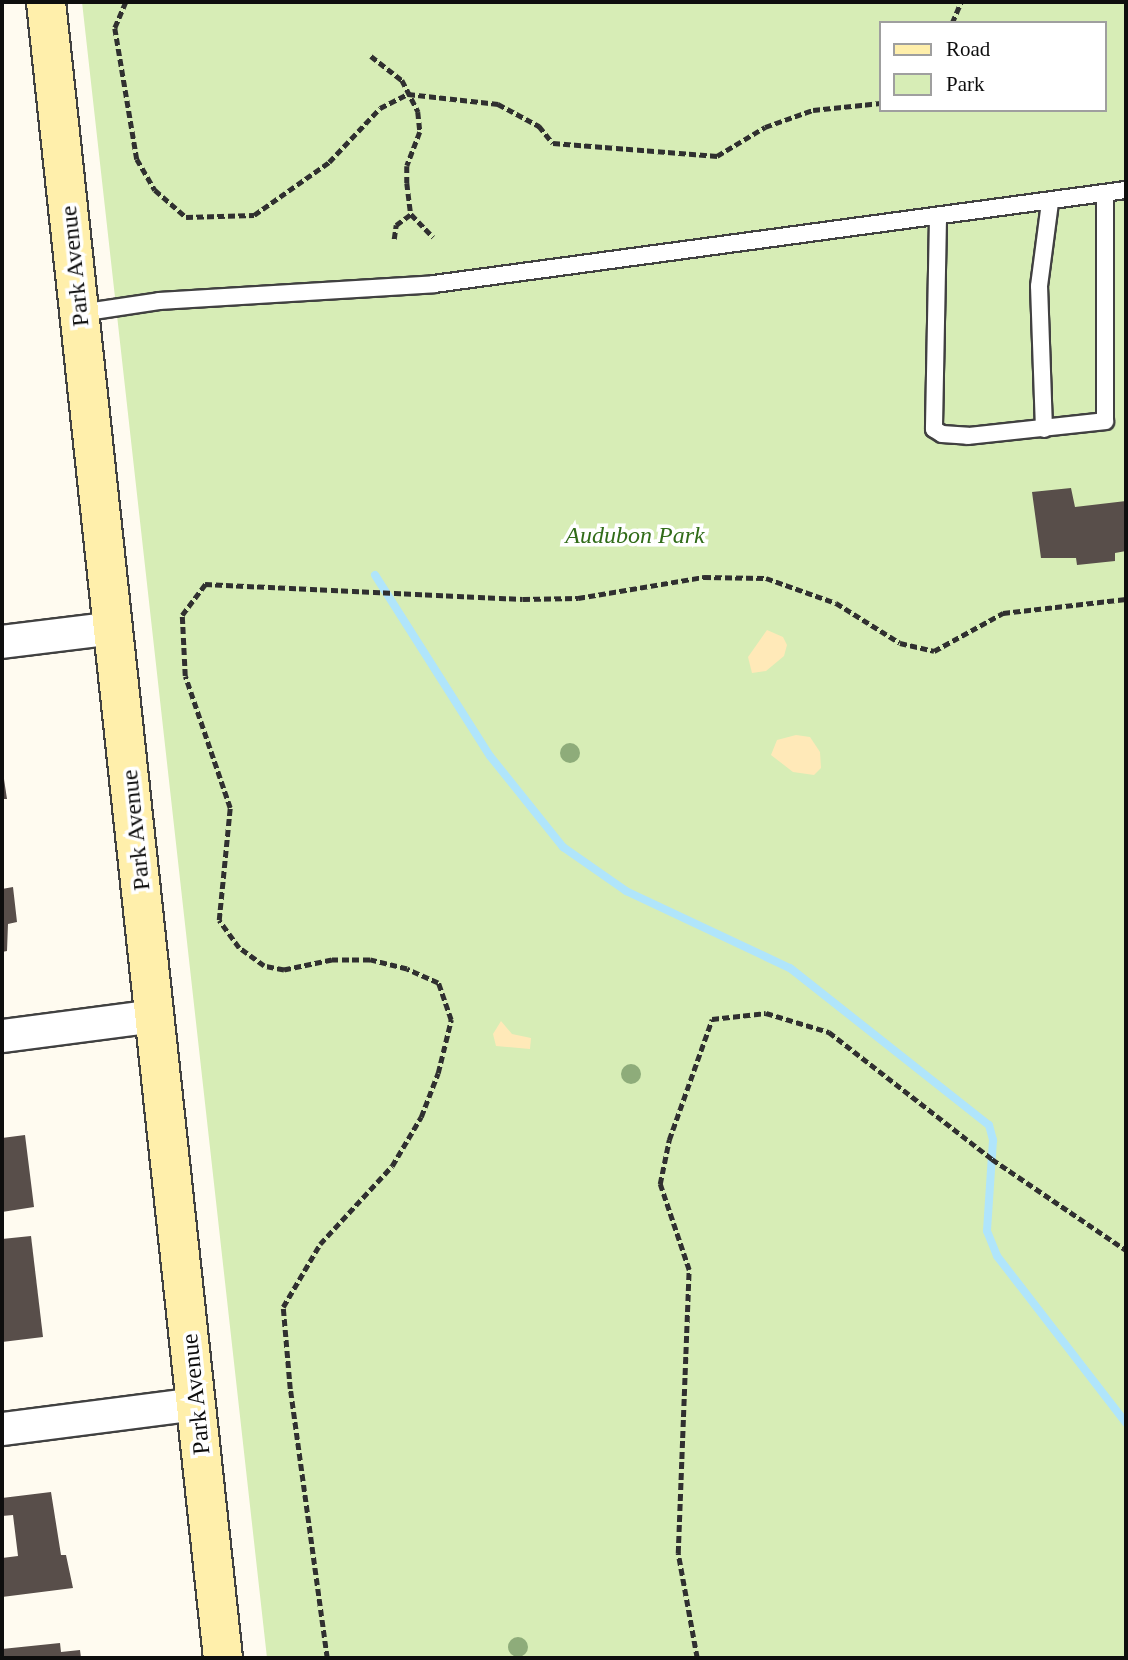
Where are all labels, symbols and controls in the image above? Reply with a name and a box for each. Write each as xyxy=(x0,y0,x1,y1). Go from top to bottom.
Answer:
legend xyxy=(880,21,1107,112)
text: Road xyxy=(946,37,990,61)
text: Park xyxy=(946,72,985,96)
street label: Park Avenue xyxy=(54,203,96,329)
park label: Audubon Park xyxy=(565,522,705,550)
street label: Park Avenue xyxy=(115,767,157,893)
street label: Park Avenue xyxy=(175,1331,217,1457)

